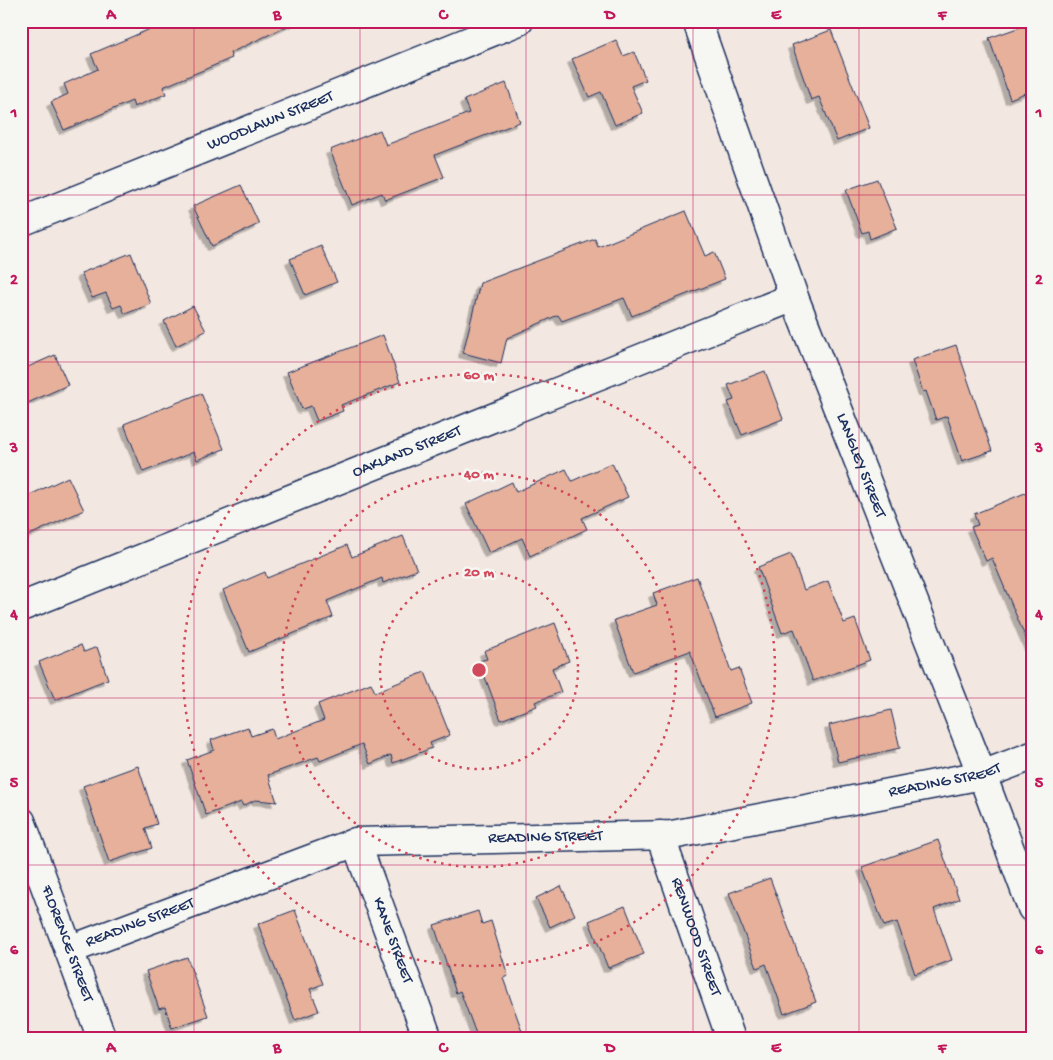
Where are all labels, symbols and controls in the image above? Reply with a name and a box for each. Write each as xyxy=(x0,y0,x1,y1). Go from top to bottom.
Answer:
text: A xyxy=(105,7,117,26)
text: B xyxy=(272,7,282,26)
text: C xyxy=(438,7,449,26)
text: D xyxy=(603,7,616,26)
text: E xyxy=(771,7,782,26)
text: F xyxy=(937,7,948,26)
street label: WOODLAWN STREET xyxy=(205,87,337,155)
text: 1 xyxy=(10,105,17,124)
text: 1 xyxy=(1035,105,1042,124)
text: 2 xyxy=(10,272,18,291)
text: 2 xyxy=(1035,272,1043,291)
text: 60 m xyxy=(464,367,495,385)
street label: LANGLEY STREET xyxy=(831,411,890,522)
street label: OAKLAND STREET xyxy=(350,421,465,483)
text: 3 xyxy=(9,440,18,459)
text: 3 xyxy=(1034,440,1043,459)
text: 40 m xyxy=(463,466,494,484)
text: 20 m xyxy=(464,564,494,582)
text: 4 xyxy=(9,607,18,626)
text: 4 xyxy=(1034,607,1043,626)
centre of rings xyxy=(470,661,488,679)
street label: READING STREET xyxy=(887,759,1005,802)
text: 5 xyxy=(10,775,19,794)
text: 5 xyxy=(1035,775,1044,794)
street label: READING STREET xyxy=(488,827,604,849)
street label: RENWOOD STREET xyxy=(666,875,725,999)
street label: FLORENCE STREET xyxy=(36,882,97,1006)
street label: READING STREET xyxy=(83,894,198,952)
street label: KANE STREET xyxy=(368,895,417,987)
text: 6 xyxy=(10,942,19,961)
text: 6 xyxy=(1035,942,1044,961)
text: A xyxy=(105,1040,117,1059)
text: B xyxy=(272,1040,282,1059)
text: C xyxy=(438,1040,449,1059)
text: D xyxy=(603,1040,616,1059)
text: E xyxy=(771,1040,782,1059)
text: F xyxy=(937,1040,948,1059)

